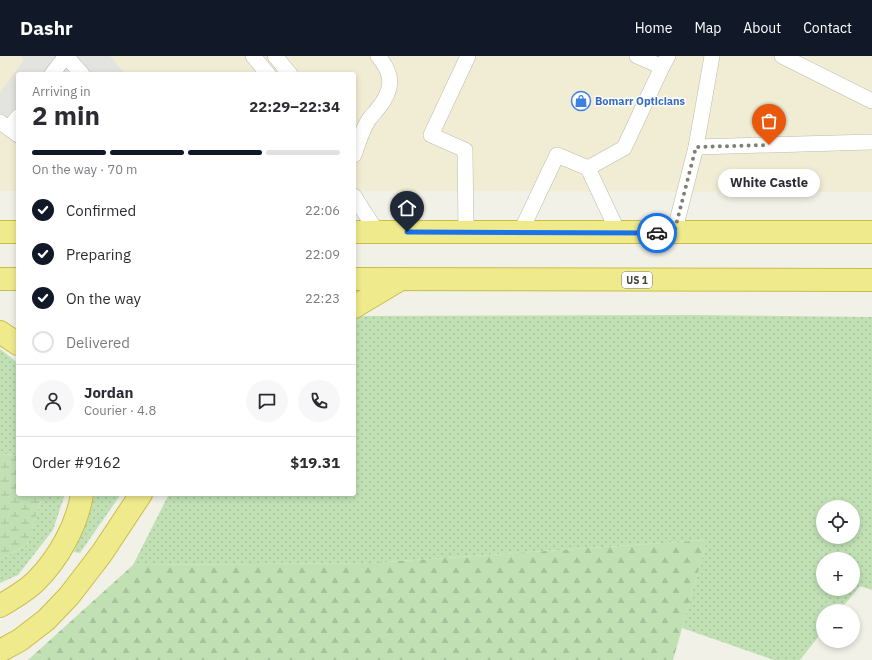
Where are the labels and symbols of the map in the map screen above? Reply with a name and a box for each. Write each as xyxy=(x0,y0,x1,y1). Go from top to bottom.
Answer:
shop icon: Bomarr Opticians xyxy=(570,90,592,112)
place label: Bomarr Opticians xyxy=(595,94,686,108)
pin xyxy=(752,104,786,145)
callout: White Castle xyxy=(718,169,820,197)
pin xyxy=(390,191,424,232)
courier xyxy=(637,213,677,253)
road number: US 1 xyxy=(622,272,652,288)

